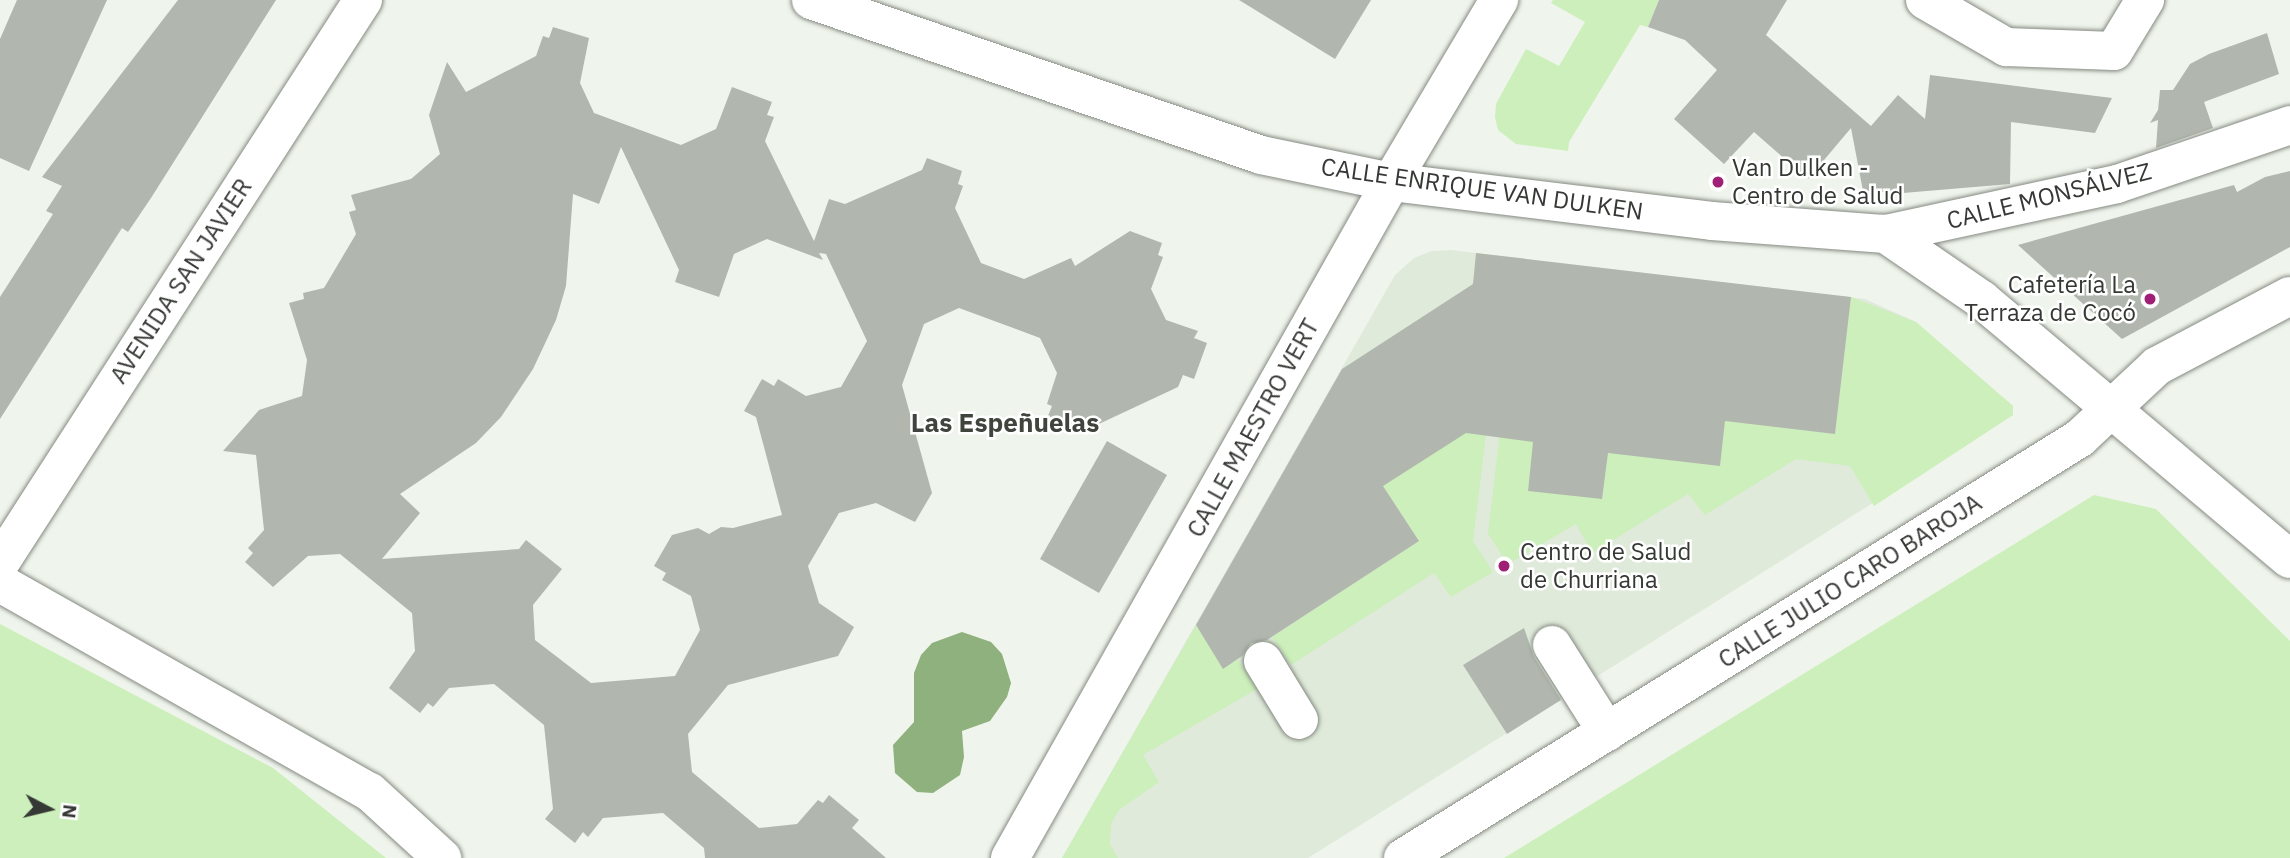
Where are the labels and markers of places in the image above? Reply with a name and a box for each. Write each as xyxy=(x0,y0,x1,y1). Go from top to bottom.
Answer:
place label: Van Dulken - Centro de Salud xyxy=(1732,154,1904,210)
marker: Van Dulken - Centro de Salud xyxy=(1710,174,1726,190)
place label: Cafetería La Terraza de Cocó xyxy=(1964,271,2136,327)
marker: Cafetería La Terraza de Cocó xyxy=(2142,291,2158,307)
place label: Centro de Salud de Churriana xyxy=(1520,538,1692,594)
marker: Centro de Salud de Churriana xyxy=(1494,556,1514,576)

